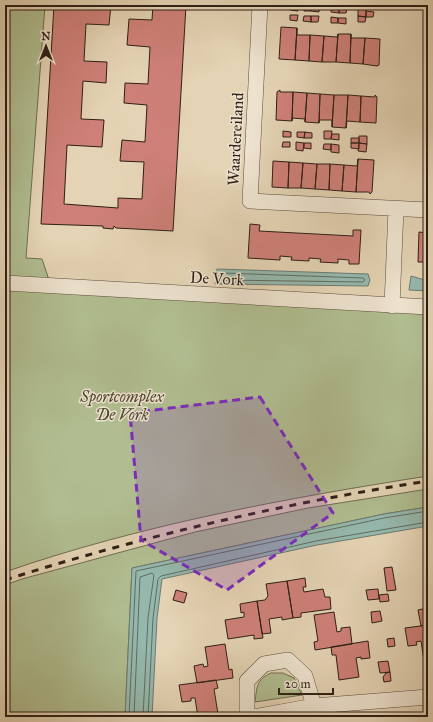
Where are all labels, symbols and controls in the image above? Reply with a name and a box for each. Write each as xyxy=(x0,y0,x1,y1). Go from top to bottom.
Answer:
north arrow xyxy=(26,26,66,66)
text: N xyxy=(41,30,51,43)
street label: Waardereiland xyxy=(224,92,247,186)
street label: De Vork xyxy=(189,268,245,289)
park label: Sportcomplex De Vork xyxy=(79,387,165,424)
scale bar xyxy=(279,670,333,696)
text: 20 m xyxy=(285,677,311,691)

